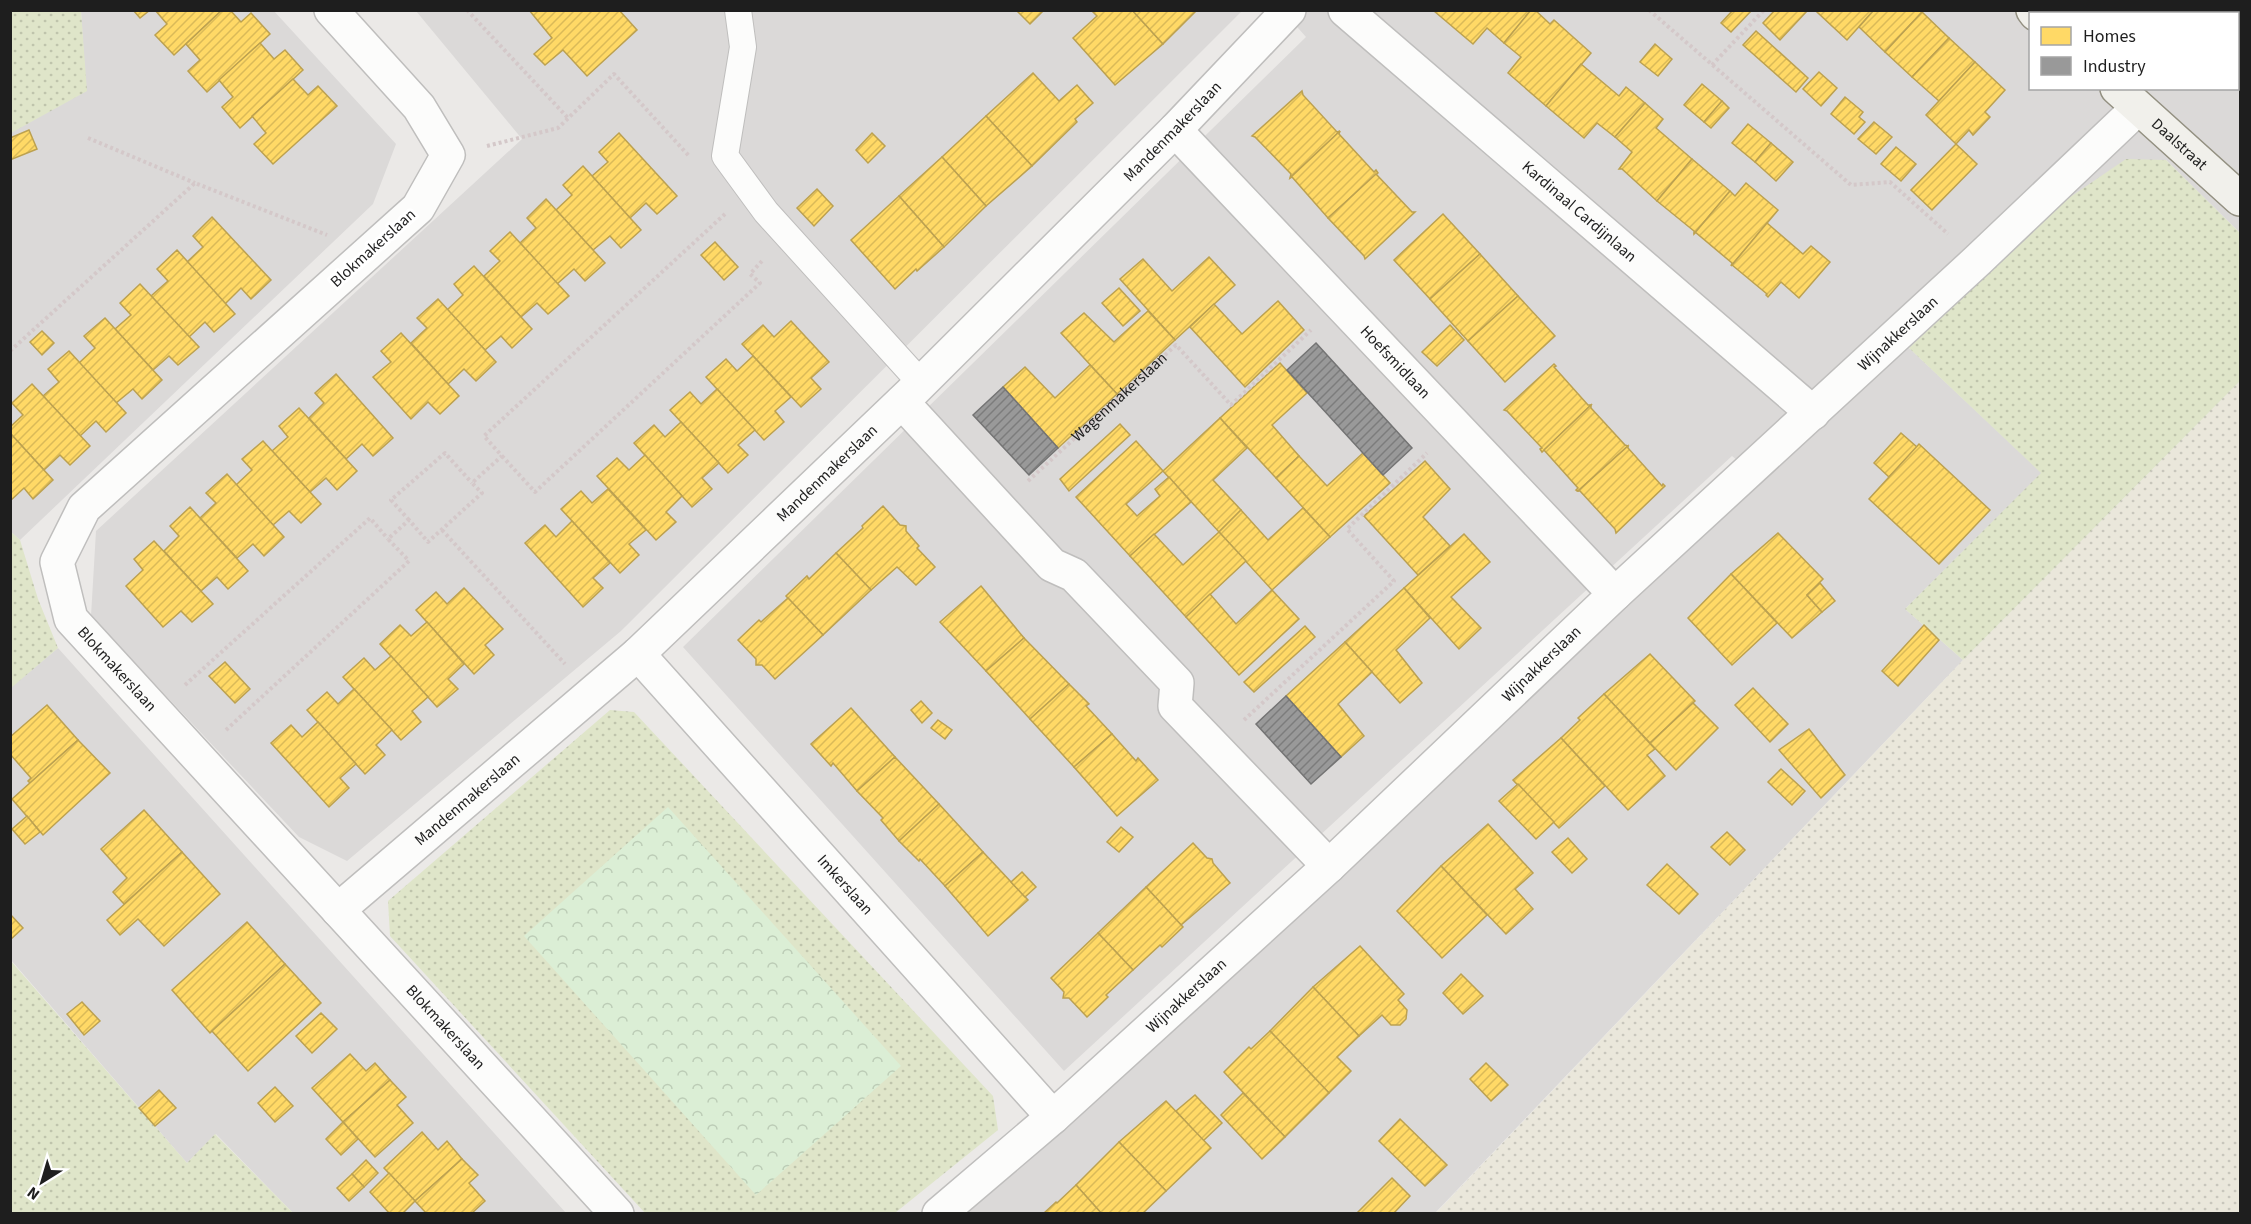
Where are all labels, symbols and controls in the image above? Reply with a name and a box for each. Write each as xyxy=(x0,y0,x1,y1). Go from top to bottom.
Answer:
legend xyxy=(2029,12,2239,90)
text: Homes xyxy=(2083,24,2136,49)
text: Industry xyxy=(2083,54,2146,79)
street label: Mandenmakerslaan xyxy=(1118,76,1227,186)
street label: Daalstraat xyxy=(2147,113,2213,176)
street label: Kardinaal Cardijnlaan xyxy=(1517,156,1641,267)
street label: Blokmakerslaan xyxy=(325,204,421,292)
street label: Wijnakkerslaan xyxy=(1853,291,1943,376)
street label: Hoefsmidlaan xyxy=(1355,321,1435,404)
street label: Wagenmakerslaan xyxy=(1067,347,1172,447)
street label: Mandenmakerslaan xyxy=(772,420,883,527)
street label: Wijnakkerslaan xyxy=(1497,621,1586,707)
street label: Blokmakerslaan xyxy=(72,622,162,716)
street label: Mandenmakerslaan xyxy=(410,748,525,851)
street label: Imkerslaan xyxy=(812,850,878,920)
street label: Wijnakkerslaan xyxy=(1141,953,1232,1038)
street label: Blokmakerslaan xyxy=(401,980,490,1075)
north arrow xyxy=(12,1152,72,1212)
text: N xyxy=(23,1181,44,1205)

